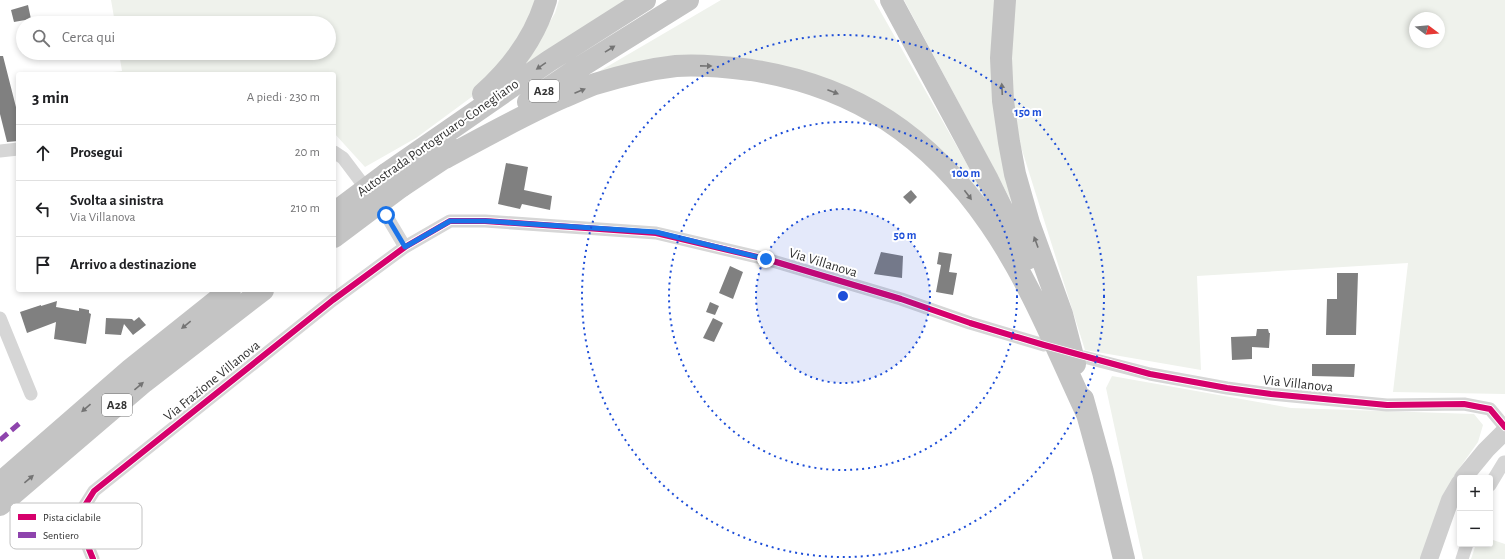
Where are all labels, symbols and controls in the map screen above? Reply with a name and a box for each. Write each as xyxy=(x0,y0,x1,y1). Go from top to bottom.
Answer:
north arrow xyxy=(1409,12,1445,48)
search box xyxy=(16,16,336,60)
icon: search xyxy=(30,27,52,49)
text: Cerca qui xyxy=(62,30,115,45)
one-way arrow xyxy=(605,45,615,53)
one-way arrow xyxy=(536,62,546,70)
one-way arrow xyxy=(700,63,713,69)
street label: Autostrada Portogruaro-Conegliano xyxy=(355,77,521,199)
road number: A28 xyxy=(529,80,559,102)
one-way arrow xyxy=(999,82,1006,95)
one-way arrow xyxy=(574,87,586,93)
text: 3 min xyxy=(32,89,69,106)
one-way arrow xyxy=(827,90,839,96)
text: A piedi · 230 m xyxy=(247,91,320,104)
text: 150 m xyxy=(1014,106,1042,118)
icon: ahead xyxy=(32,142,54,164)
text: Prosegui xyxy=(70,145,123,160)
text: 20 m xyxy=(295,146,320,159)
text: 100 m xyxy=(952,167,980,179)
one-way arrow xyxy=(964,189,972,200)
text: Svolta a sinistra xyxy=(70,193,164,208)
icon: left xyxy=(32,198,54,220)
text: 210 m xyxy=(290,202,320,215)
route start xyxy=(377,206,395,224)
text: Via Villanova xyxy=(70,211,136,224)
text: 50 m xyxy=(894,229,917,241)
one-way arrow xyxy=(1033,236,1039,248)
street label: Via Villanova xyxy=(787,246,859,280)
route end xyxy=(757,250,775,268)
icon: arrive xyxy=(32,254,54,276)
text: Arrivo a destinazione xyxy=(70,257,196,272)
centre of rings xyxy=(836,289,850,303)
one-way arrow xyxy=(181,320,192,329)
street label: Via Frazione Villanova xyxy=(161,338,263,424)
street label: Via Villanova xyxy=(1262,373,1334,395)
one-way arrow xyxy=(134,382,145,391)
road number: A28 xyxy=(102,394,132,416)
one-way arrow xyxy=(81,403,92,412)
one-way arrow xyxy=(24,475,35,484)
map controls xyxy=(1457,475,1493,547)
button: + xyxy=(1457,475,1493,511)
legend xyxy=(10,503,142,549)
button: − xyxy=(1457,511,1493,547)
text: Pista ciclabile xyxy=(43,512,101,523)
text: Sentiero xyxy=(43,530,79,541)

